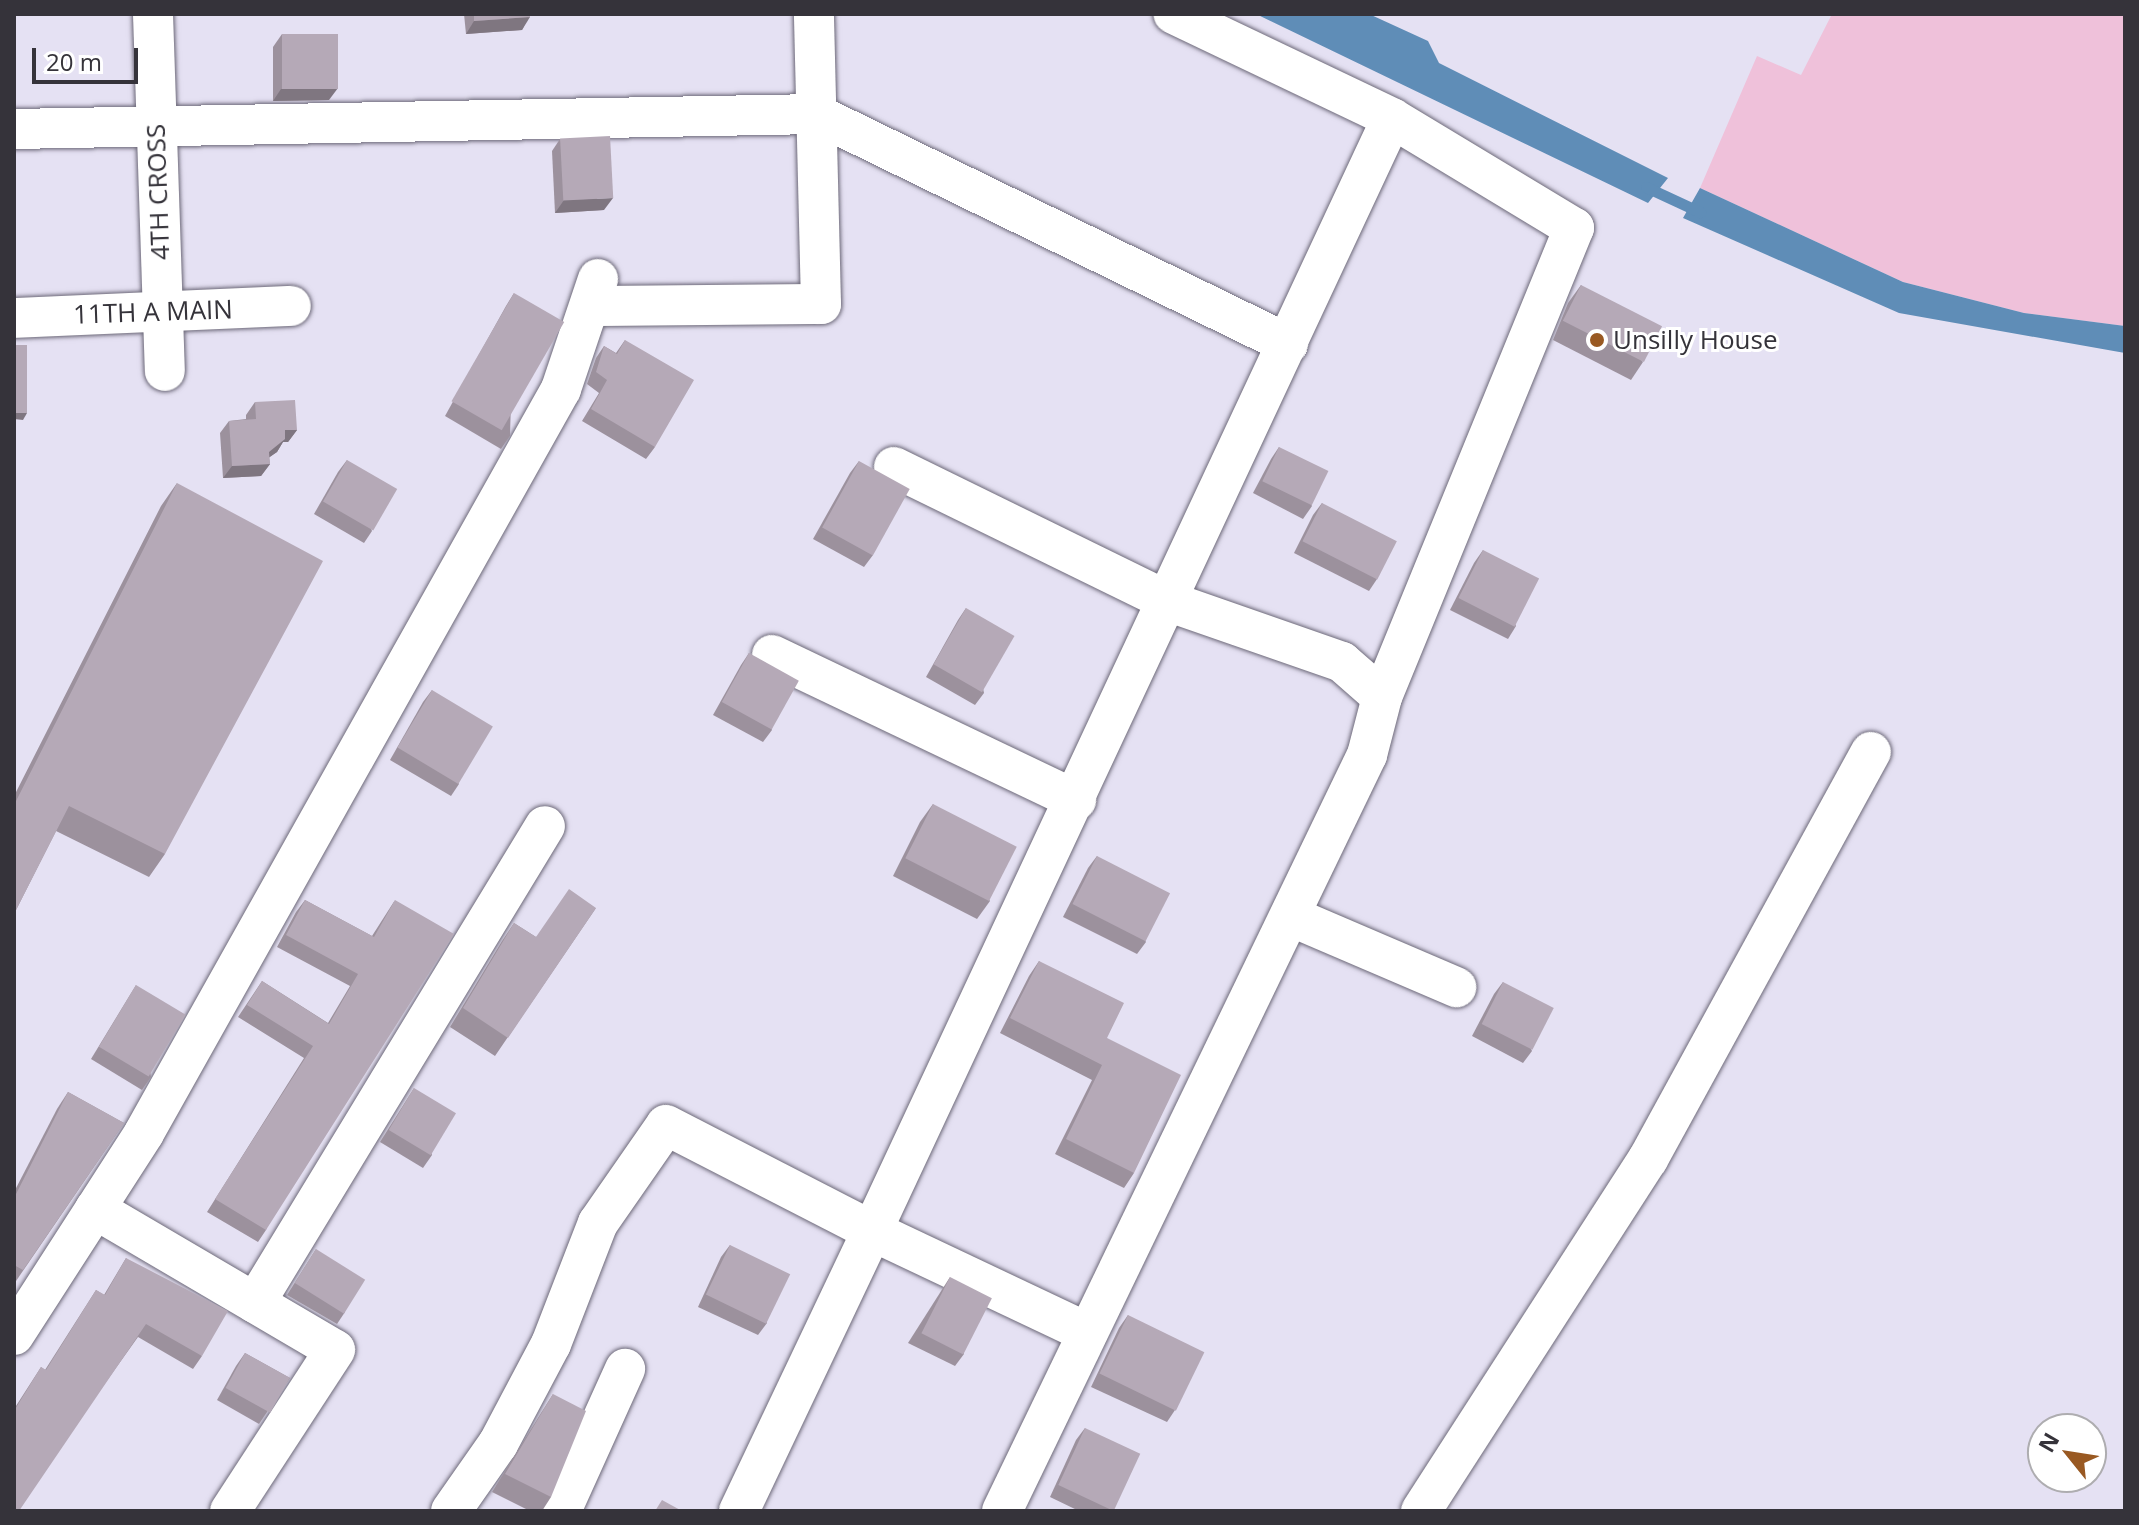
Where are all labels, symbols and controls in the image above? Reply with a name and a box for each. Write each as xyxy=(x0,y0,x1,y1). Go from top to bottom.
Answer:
scale bar xyxy=(36,32,142,82)
text: 20 m xyxy=(46,45,102,78)
street label: 4TH CROSS xyxy=(140,123,176,261)
street label: 11TH A MAIN xyxy=(73,294,233,330)
place label: Unsilly House xyxy=(1613,324,1778,356)
marker: Unsilly House xyxy=(1588,331,1606,349)
north arrow xyxy=(2027,1413,2107,1493)
text: N xyxy=(2030,1427,2065,1457)

